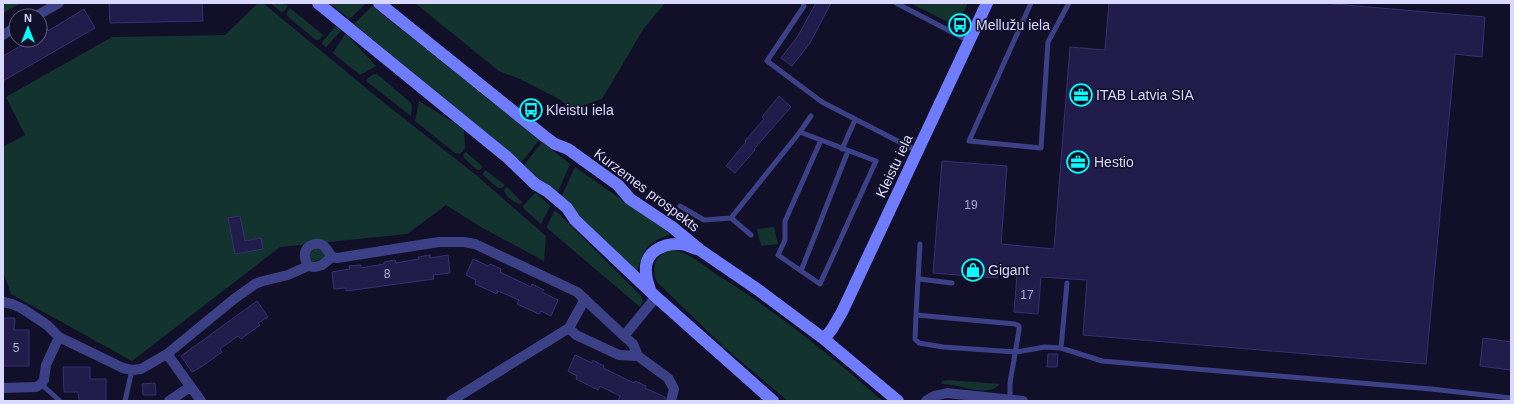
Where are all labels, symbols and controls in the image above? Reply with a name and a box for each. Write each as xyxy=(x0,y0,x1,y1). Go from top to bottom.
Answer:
north arrow xyxy=(8,8,48,48)
text: N xyxy=(24,12,32,24)
bus stop icon: Mellužu iela xyxy=(947,12,973,38)
place label: Mellužu iela xyxy=(976,17,1050,33)
office icon: ITAB Latvia SIA xyxy=(1068,82,1094,108)
place label: ITAB Latvia SIA xyxy=(1096,87,1194,103)
bus stop icon: Kleistu iela xyxy=(518,97,544,123)
place label: Kleistu iela xyxy=(546,102,614,118)
street label: Kleistu iela xyxy=(872,132,916,200)
street label: Kurzemes prospekts xyxy=(591,145,703,235)
office icon: Hestio xyxy=(1065,149,1091,175)
place label: Hestio xyxy=(1094,154,1134,170)
house number: 19 xyxy=(964,198,978,212)
shop icon: Gigant xyxy=(960,257,986,283)
place label: Gigant xyxy=(988,262,1029,278)
house number: 8 xyxy=(384,267,391,281)
house number: 17 xyxy=(1020,288,1034,302)
house number: 5 xyxy=(13,341,20,355)

